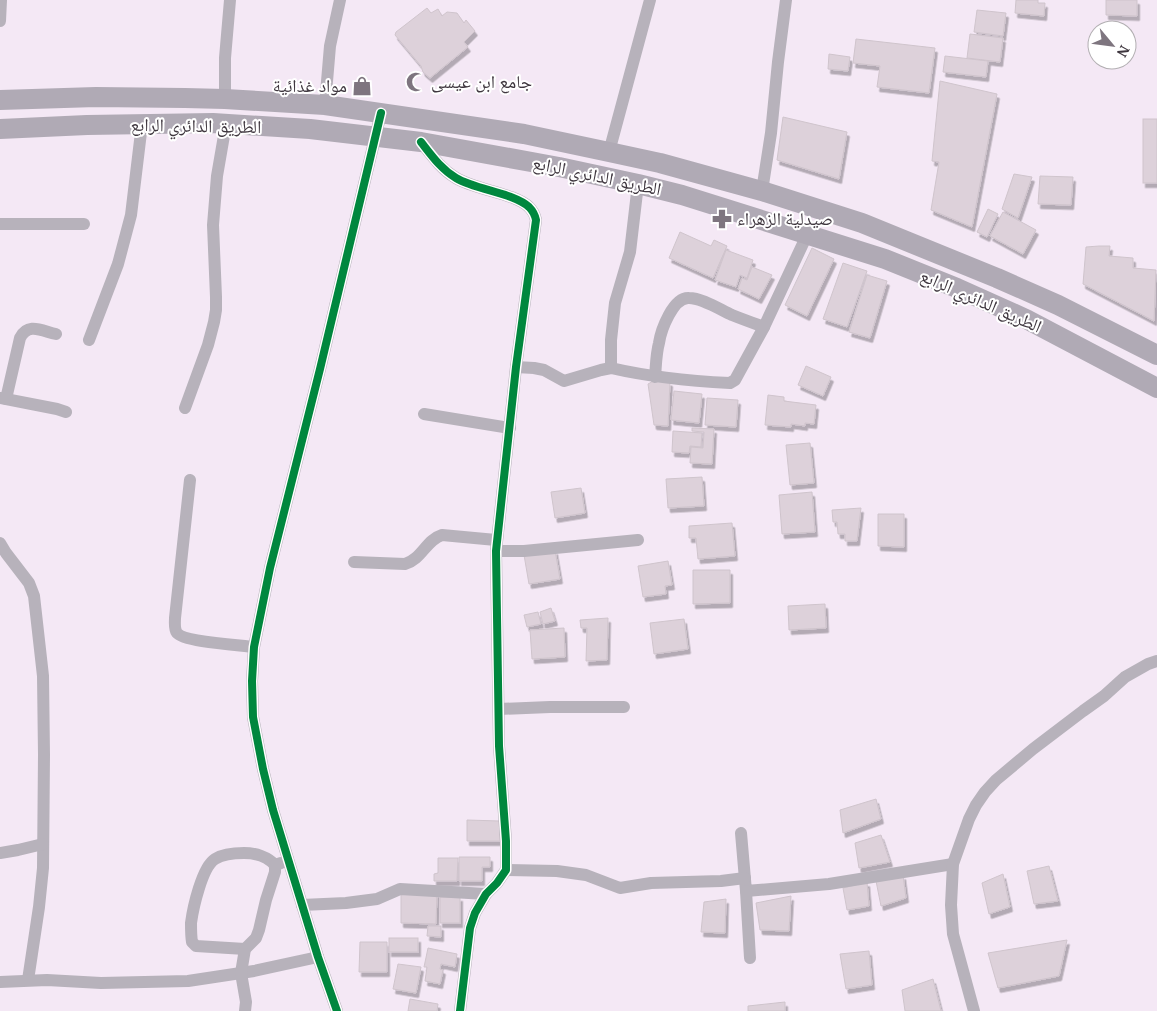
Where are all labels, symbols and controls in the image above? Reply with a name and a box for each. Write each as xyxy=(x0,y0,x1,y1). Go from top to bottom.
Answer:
north arrow xyxy=(1087,20,1137,70)
text: N xyxy=(1113,42,1135,61)
place label: جامع ابن عيسى xyxy=(431,69,532,94)
mosque icon: جامع ابن عيسى xyxy=(405,71,427,93)
place label: مواد غذائية xyxy=(273,73,347,97)
shop icon: مواد غذائية xyxy=(351,75,373,97)
street label: الطريق الدائري الرابع xyxy=(130,112,262,142)
street label: الطريق الدائري الرابع xyxy=(530,150,664,204)
place label: صيدلية الزهراء xyxy=(737,206,833,230)
pharmacy icon: صيدلية الزهراء xyxy=(711,208,733,230)
street label: الطريق الدائري الرابع xyxy=(915,263,1046,341)

